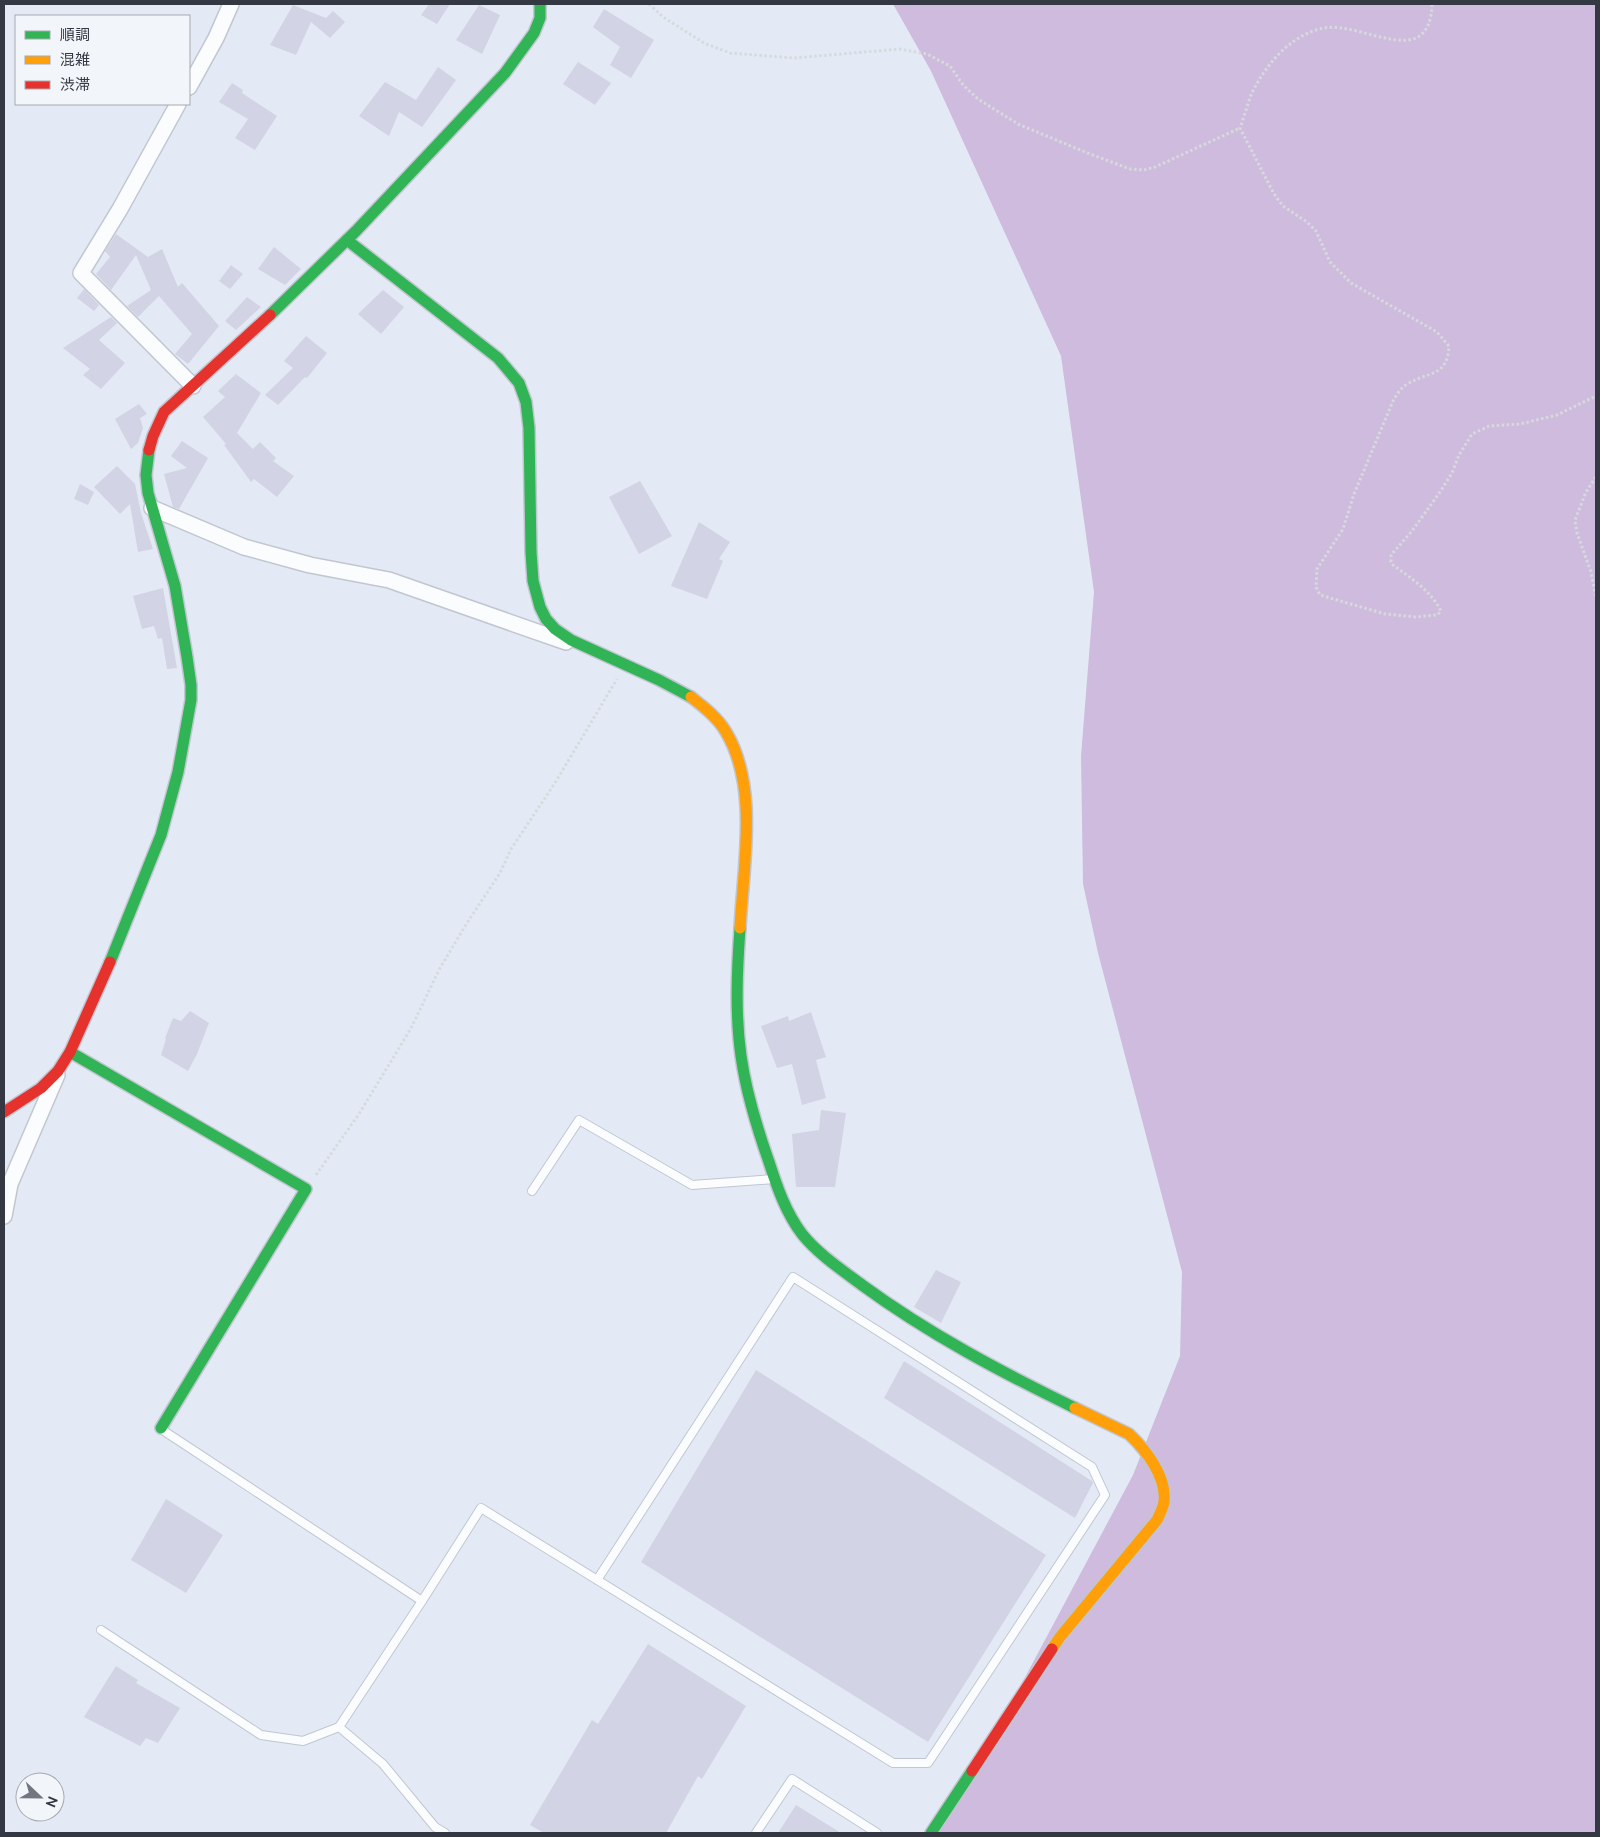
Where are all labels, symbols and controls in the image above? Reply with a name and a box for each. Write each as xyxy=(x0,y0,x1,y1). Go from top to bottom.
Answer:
legend xyxy=(15,15,190,105)
text: 順調 xyxy=(60,26,90,43)
text: 混雑 xyxy=(60,51,90,68)
text: 渋滞 xyxy=(60,76,90,93)
north arrow xyxy=(15,1772,65,1822)
text: N xyxy=(43,1794,61,1810)

